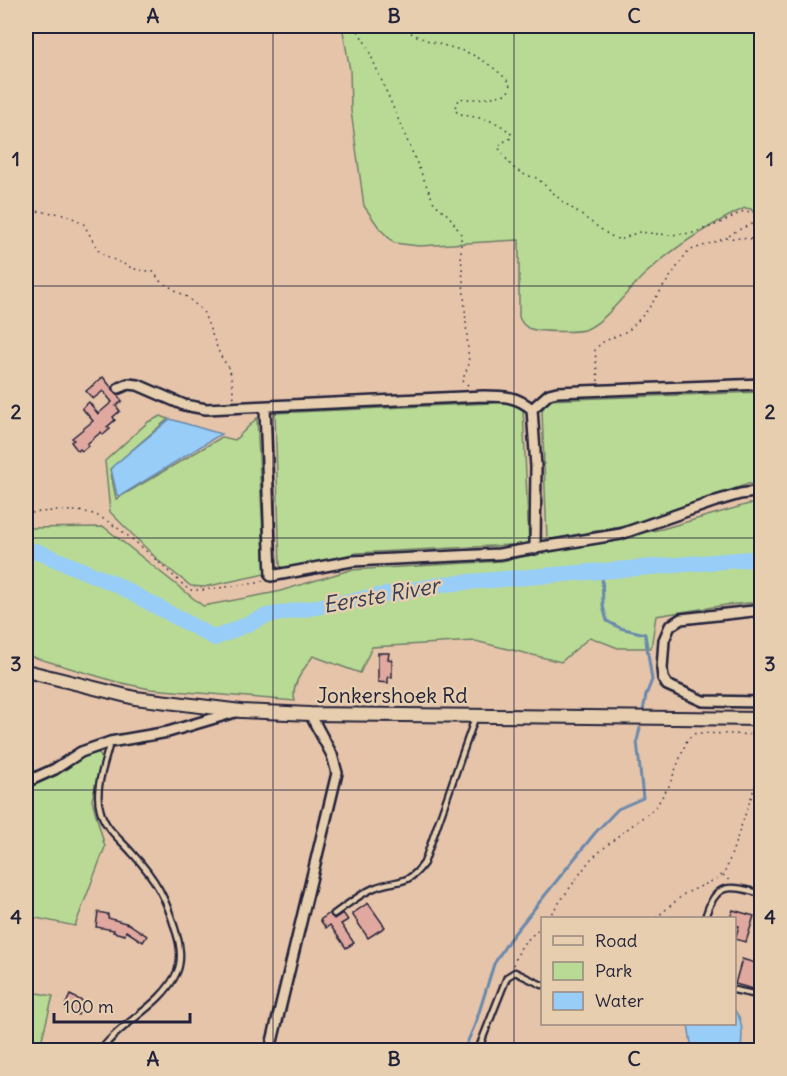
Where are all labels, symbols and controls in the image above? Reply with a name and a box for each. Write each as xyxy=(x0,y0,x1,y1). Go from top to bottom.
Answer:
text: A xyxy=(147,3,160,28)
text: B xyxy=(387,3,401,28)
text: C xyxy=(627,3,641,28)
text: 1 xyxy=(12,146,20,171)
text: 1 xyxy=(766,146,774,171)
text: 2 xyxy=(11,399,22,424)
text: 2 xyxy=(765,399,776,424)
water label: Eerste River xyxy=(321,570,444,619)
text: 3 xyxy=(10,651,22,676)
text: 3 xyxy=(764,651,776,676)
street label: Jonkershoek Rd xyxy=(316,682,468,709)
text: 4 xyxy=(10,904,22,929)
text: 4 xyxy=(764,904,776,929)
legend xyxy=(541,917,736,1025)
text: Road xyxy=(595,929,638,952)
text: Park xyxy=(595,959,632,982)
scale bar xyxy=(54,986,190,1024)
text: Water xyxy=(595,989,645,1012)
text: 100 m xyxy=(63,995,114,1018)
text: A xyxy=(147,1046,160,1071)
text: B xyxy=(387,1046,401,1071)
text: C xyxy=(627,1046,641,1071)

